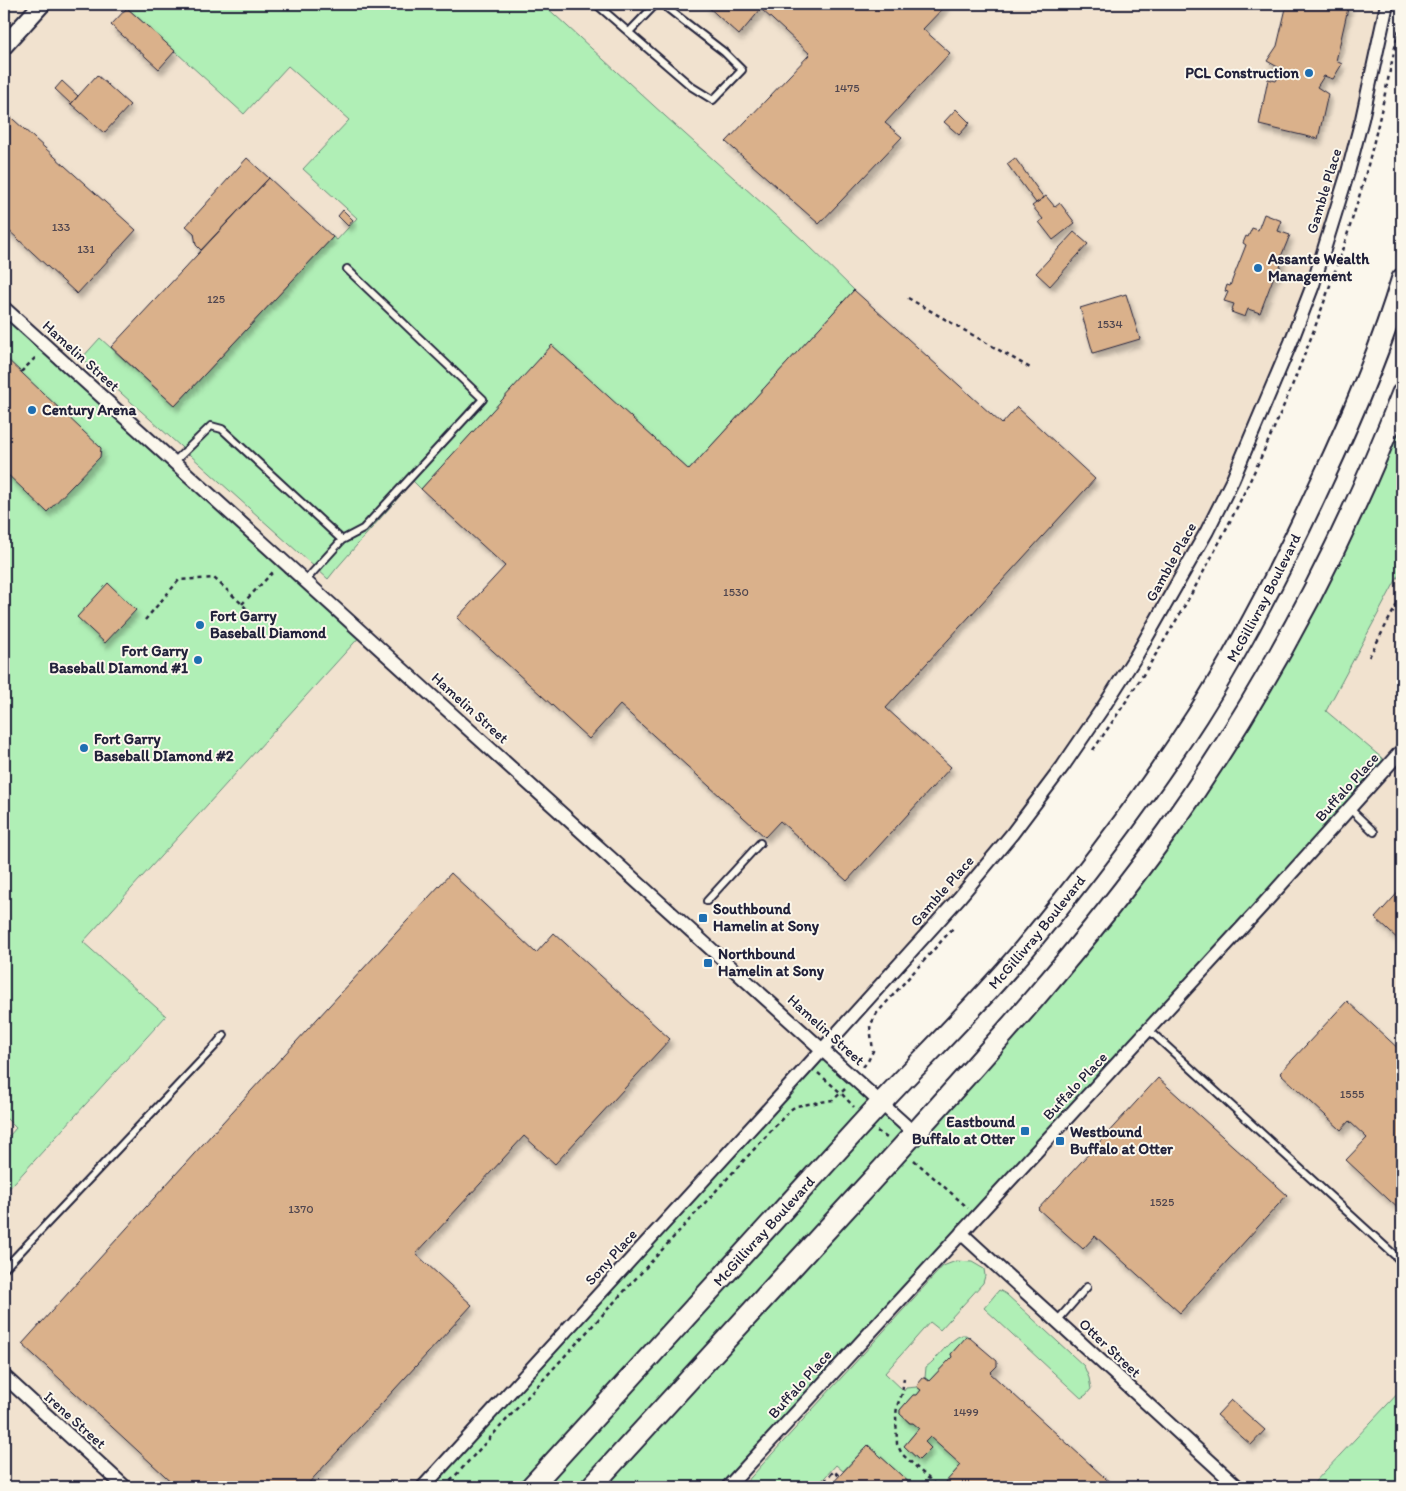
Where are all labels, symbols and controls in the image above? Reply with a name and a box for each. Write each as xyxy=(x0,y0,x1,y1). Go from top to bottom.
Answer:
place label: PCL Construction xyxy=(1185,64,1300,82)
marker: PCL Construction xyxy=(1303,67,1315,79)
house number: 1475 xyxy=(834,81,860,95)
street label: Gamble Place xyxy=(1303,146,1345,236)
house number: 133 xyxy=(52,220,71,234)
house number: 131 xyxy=(77,242,95,256)
place label: Assante Wealth Management xyxy=(1267,250,1370,286)
marker: Assante Wealth Management xyxy=(1252,262,1264,274)
house number: 125 xyxy=(207,292,225,306)
street label: Hamelin Street xyxy=(39,317,124,396)
house number: 1534 xyxy=(1097,317,1123,331)
place label: Century Arena xyxy=(42,401,136,420)
marker: Century Arena xyxy=(26,404,38,416)
street label: Gamble Place xyxy=(1142,519,1200,605)
street label: McGillivray Boulevard xyxy=(1223,530,1305,665)
house number: 1530 xyxy=(723,585,749,599)
place label: Fort Garry Baseball Diamond xyxy=(210,607,327,642)
marker: Fort Garry Baseball Diamond xyxy=(194,619,206,631)
place label: Fort Garry Baseball DIamond #1 xyxy=(49,642,189,677)
marker: Fort Garry Baseball DIamond #1 xyxy=(192,654,204,666)
street label: Hamelin Street xyxy=(428,669,513,748)
place label: Fort Garry Baseball DIamond #2 xyxy=(94,730,234,765)
marker: Fort Garry Baseball DIamond #2 xyxy=(78,742,90,754)
street label: Buffalo Place xyxy=(1311,749,1383,825)
street label: Gamble Place xyxy=(906,852,978,930)
street label: McGillivray Boulevard xyxy=(985,871,1090,993)
place label: Southbound Hamelin at Sony xyxy=(713,900,820,936)
marker: Southbound Hamelin at Sony xyxy=(697,912,709,924)
place label: Northbound Hamelin at Sony xyxy=(718,945,825,981)
marker: Northbound Hamelin at Sony xyxy=(702,957,714,969)
street label: Hamelin Street xyxy=(784,991,869,1070)
street label: Buffalo Place xyxy=(1039,1048,1111,1124)
house number: 1555 xyxy=(1340,1087,1364,1101)
place label: Eastbound Buffalo at Otter xyxy=(912,1113,1016,1148)
place label: Westbound Buffalo at Otter xyxy=(1070,1123,1174,1158)
marker: Eastbound Buffalo at Otter xyxy=(1019,1125,1031,1137)
marker: Westbound Buffalo at Otter xyxy=(1054,1135,1066,1147)
street label: McGillivray Boulevard xyxy=(709,1172,819,1290)
house number: 1525 xyxy=(1150,1195,1174,1209)
house number: 1370 xyxy=(288,1202,314,1216)
street label: Sony Place xyxy=(581,1225,641,1289)
street label: Otter Street xyxy=(1075,1315,1145,1381)
street label: Buffalo Place xyxy=(764,1346,836,1422)
street label: Irene Street xyxy=(40,1387,110,1453)
house number: 1499 xyxy=(953,1405,979,1419)

